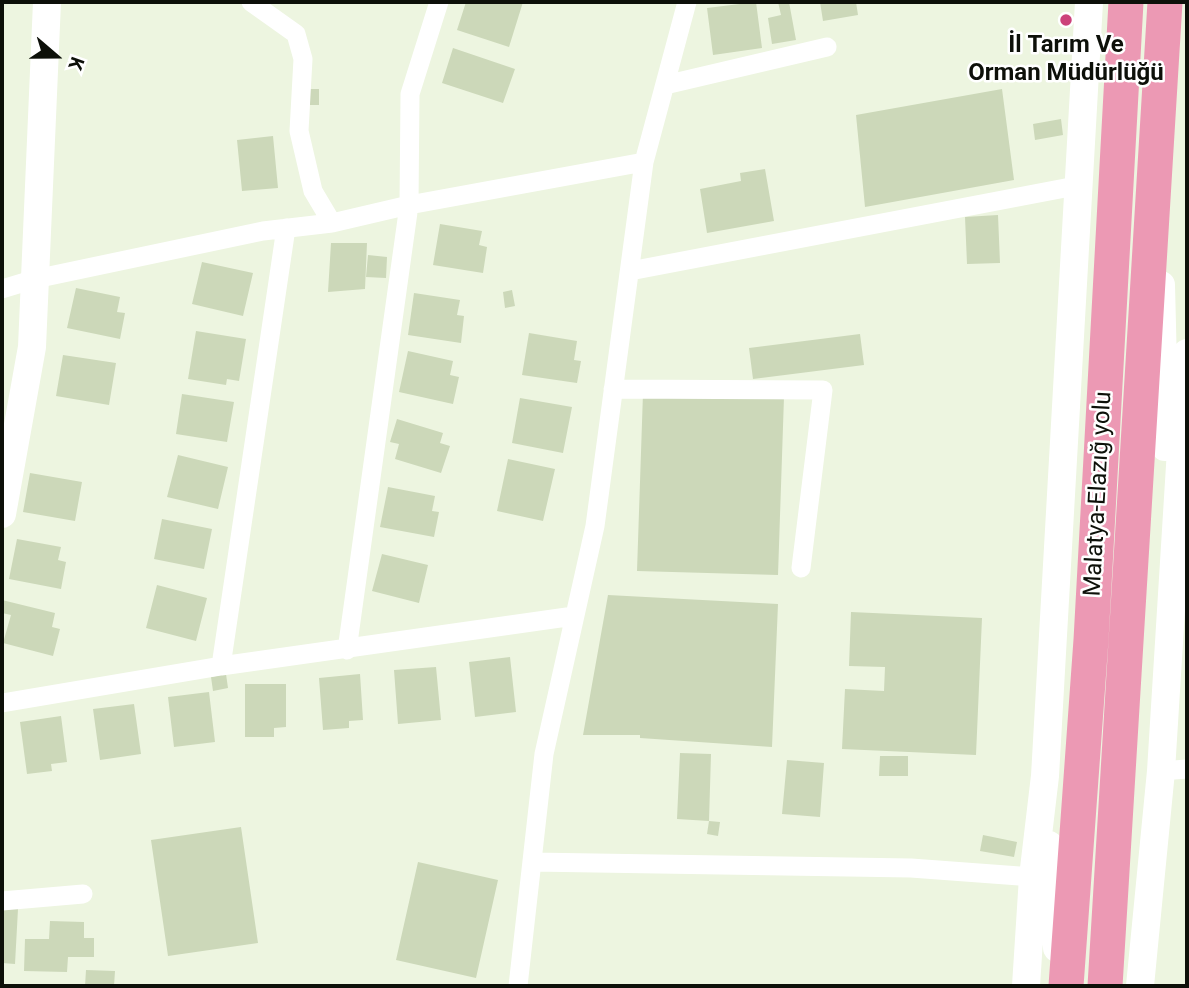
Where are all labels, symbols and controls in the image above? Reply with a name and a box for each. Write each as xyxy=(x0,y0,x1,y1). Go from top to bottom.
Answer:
marker: İl Tarım Ve Orman Müdürlüğü xyxy=(1058,12,1074,28)
north arrow xyxy=(21,21,91,91)
place label: İl Tarım Ve Orman Müdürlüğü xyxy=(968,32,1164,88)
text: K xyxy=(63,54,89,73)
street label: Malatya-Elazığ yolu xyxy=(1079,391,1119,597)

